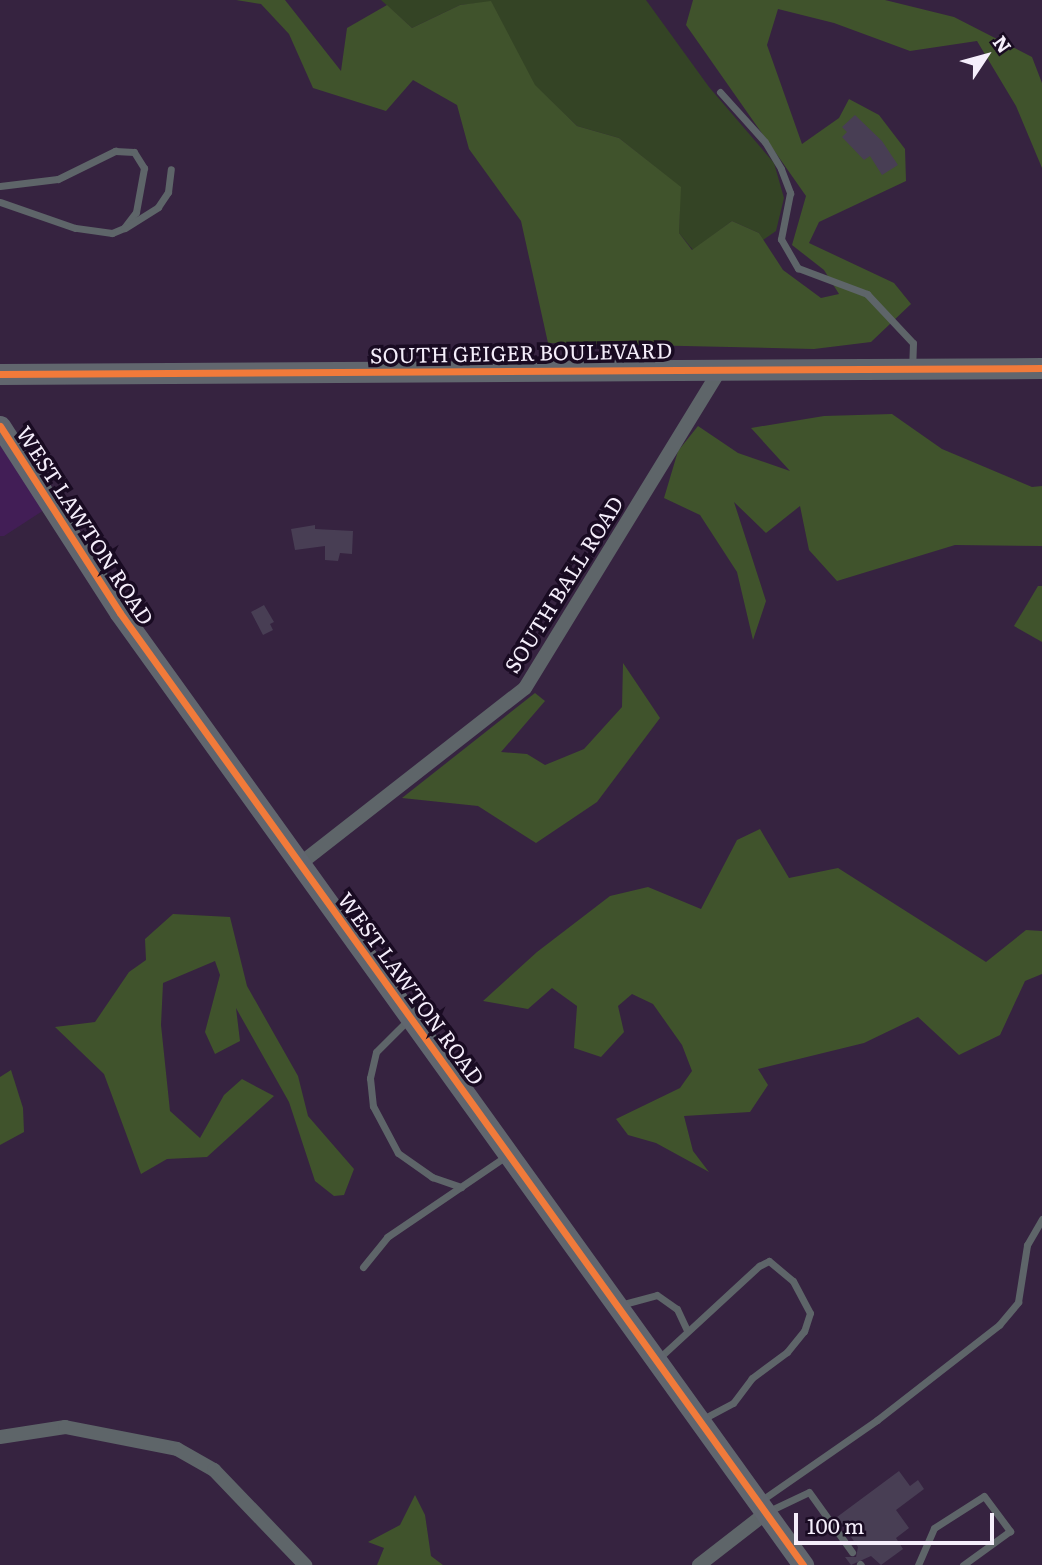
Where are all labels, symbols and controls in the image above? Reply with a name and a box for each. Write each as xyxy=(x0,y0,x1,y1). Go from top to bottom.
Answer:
north arrow xyxy=(951,21,1021,91)
text: N xyxy=(987,29,1019,58)
street label: SOUTH GEIGER BOULEVARD xyxy=(370,337,672,367)
street label: WEST LAWTON ROAD xyxy=(12,421,160,629)
street label: SOUTH BALL ROAD xyxy=(498,491,628,677)
street label: WEST LAWTON ROAD xyxy=(334,887,490,1089)
scale bar xyxy=(797,1498,996,1542)
text: 100 m xyxy=(807,1509,864,1540)

